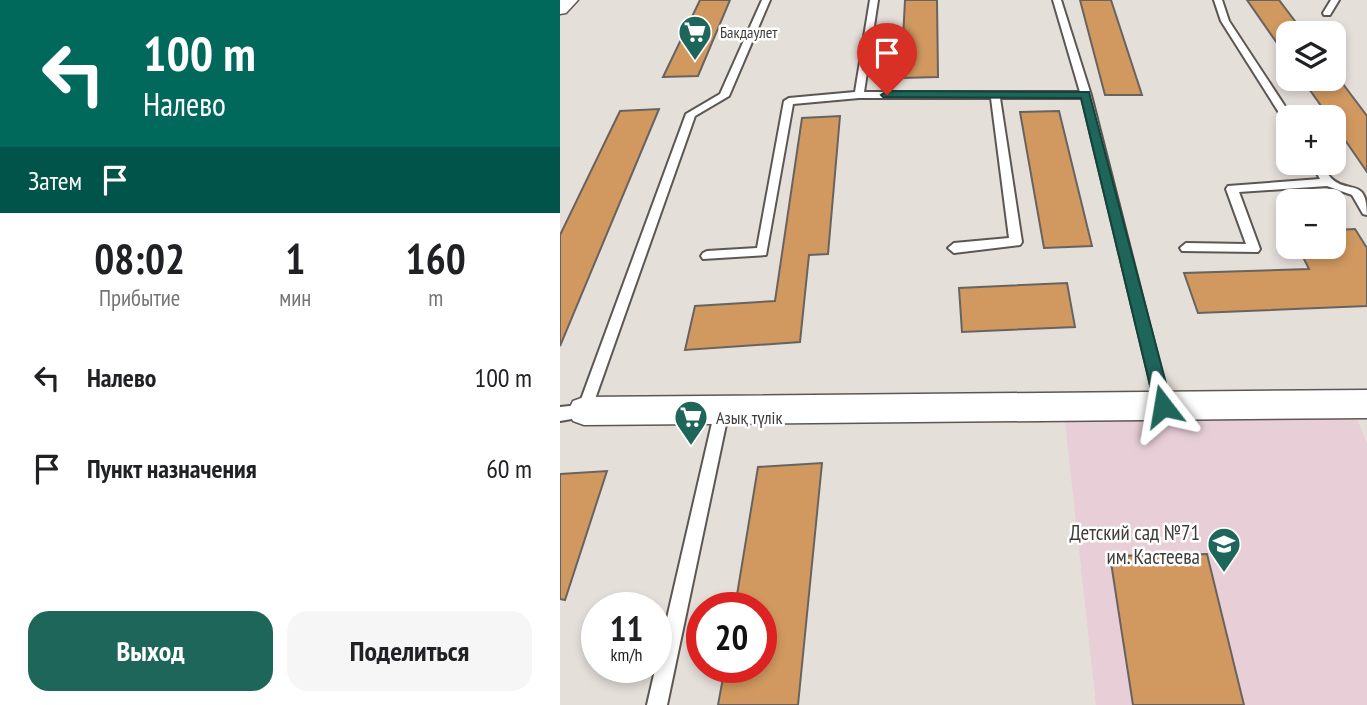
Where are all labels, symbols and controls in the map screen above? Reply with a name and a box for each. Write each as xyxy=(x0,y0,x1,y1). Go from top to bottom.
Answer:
supermarket icon: Бакдаулет xyxy=(676,13,714,62)
text: 100 m xyxy=(143,21,256,85)
map controls xyxy=(1276,21,1346,259)
button: layers xyxy=(1276,21,1346,91)
place label: Бакдаулет xyxy=(720,22,778,42)
pin xyxy=(857,23,917,95)
icon: left xyxy=(28,28,119,119)
icon: arrive xyxy=(868,34,906,72)
text: Налево xyxy=(143,83,226,125)
button: + xyxy=(1276,105,1346,175)
icon: arrive xyxy=(96,161,134,199)
text: Затем xyxy=(28,164,82,197)
button: − xyxy=(1276,189,1346,259)
text: 08:02 xyxy=(94,231,185,286)
text: 1 xyxy=(285,231,305,286)
text: 160 xyxy=(406,231,466,286)
text: Прибытие xyxy=(99,283,180,312)
text: мин xyxy=(279,283,311,312)
text: m xyxy=(428,283,443,312)
icon: left xyxy=(28,359,66,397)
text: Налево xyxy=(87,361,156,394)
text: 100 m xyxy=(474,361,532,394)
position arrow xyxy=(1126,369,1200,443)
supermarket icon: Азық түлік xyxy=(672,398,710,447)
place label: Азық түлік xyxy=(716,406,783,429)
icon: arrive xyxy=(28,450,66,488)
text: Пункт назначения xyxy=(87,452,257,485)
text: 60 m xyxy=(486,452,532,485)
place label: Детский сад №71 им. Кастеева xyxy=(1070,519,1200,570)
school or university icon: Детский сад №71 им. Кастеева xyxy=(1205,525,1243,574)
speed limit sign: 20 xyxy=(686,592,777,683)
text: 11 xyxy=(610,605,643,651)
button: Выход xyxy=(28,611,273,691)
button: Поделиться xyxy=(287,611,532,691)
text: km/h xyxy=(611,643,642,666)

